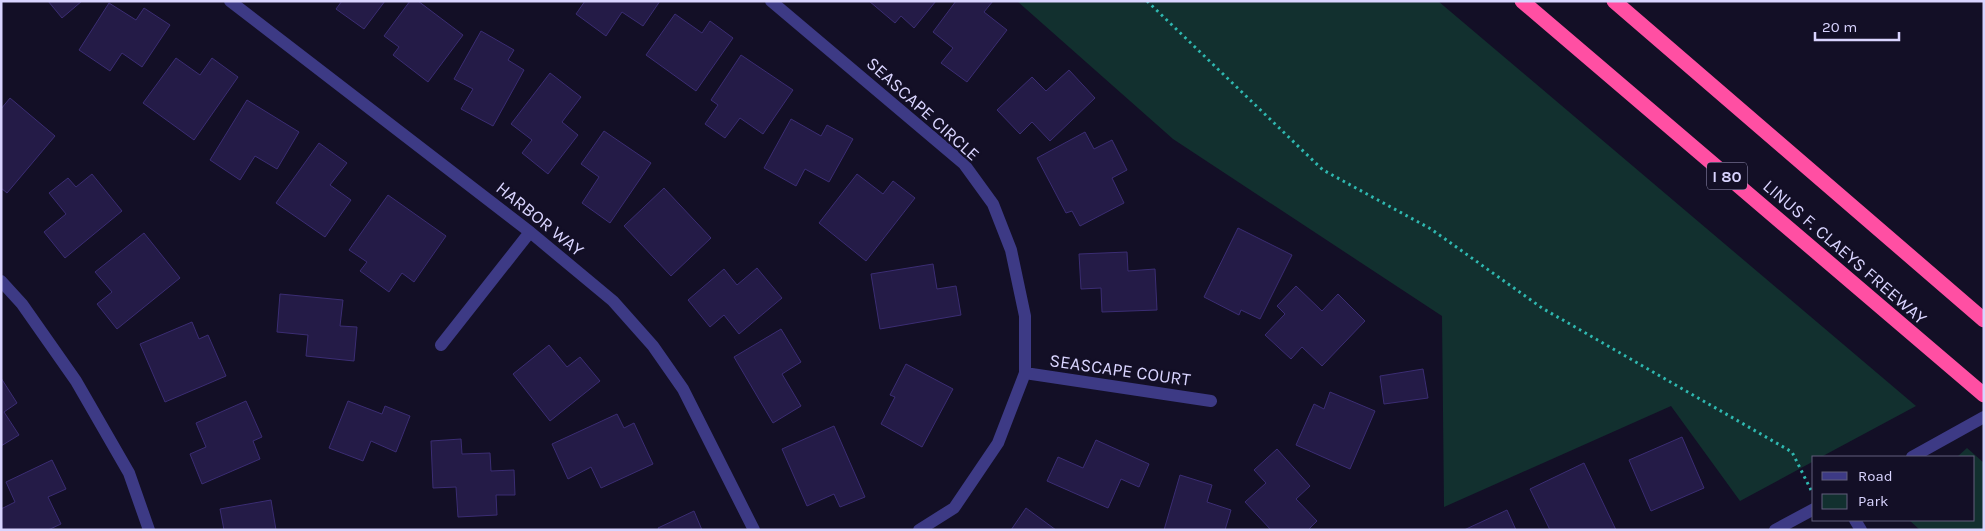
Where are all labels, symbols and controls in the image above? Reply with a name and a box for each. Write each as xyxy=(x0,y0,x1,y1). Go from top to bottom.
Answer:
scale bar xyxy=(1815,10,1899,42)
text: 20 m xyxy=(1822,18,1857,36)
street label: SEASCAPE CIRCLE xyxy=(862,52,984,166)
road number: I 80 xyxy=(1707,162,1747,190)
street label: LINUS F. CLAEYS FREEWAY xyxy=(1759,175,1932,329)
street label: HARBOR WAY xyxy=(492,177,589,261)
street label: SEASCAPE COURT xyxy=(1048,349,1192,391)
legend xyxy=(1812,456,1975,521)
text: Road xyxy=(1858,467,1893,485)
text: Park xyxy=(1858,492,1888,510)

